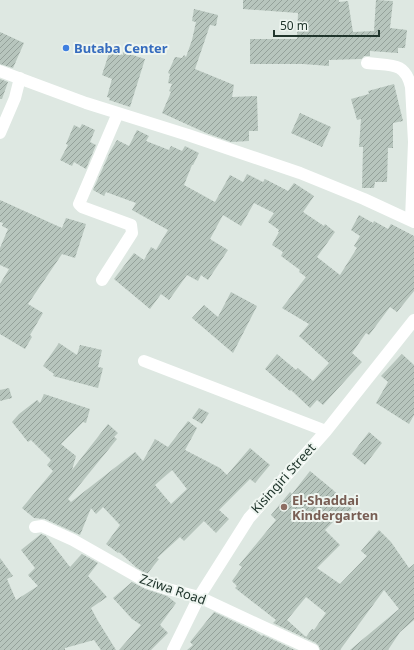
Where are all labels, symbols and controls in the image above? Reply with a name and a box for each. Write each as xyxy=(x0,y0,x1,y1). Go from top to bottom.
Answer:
scale bar xyxy=(274,12,379,38)
text: 50 m xyxy=(280,17,308,34)
place label: Butaba Center xyxy=(74,39,168,57)
marker: Butaba Center xyxy=(61,43,71,53)
street label: Kisingiri Street xyxy=(247,439,320,517)
place label: El-Shaddai Kindergarten xyxy=(292,491,378,524)
marker: El-Shaddai Kindergarten xyxy=(279,502,289,512)
street label: Zziwa Road xyxy=(137,569,209,609)

